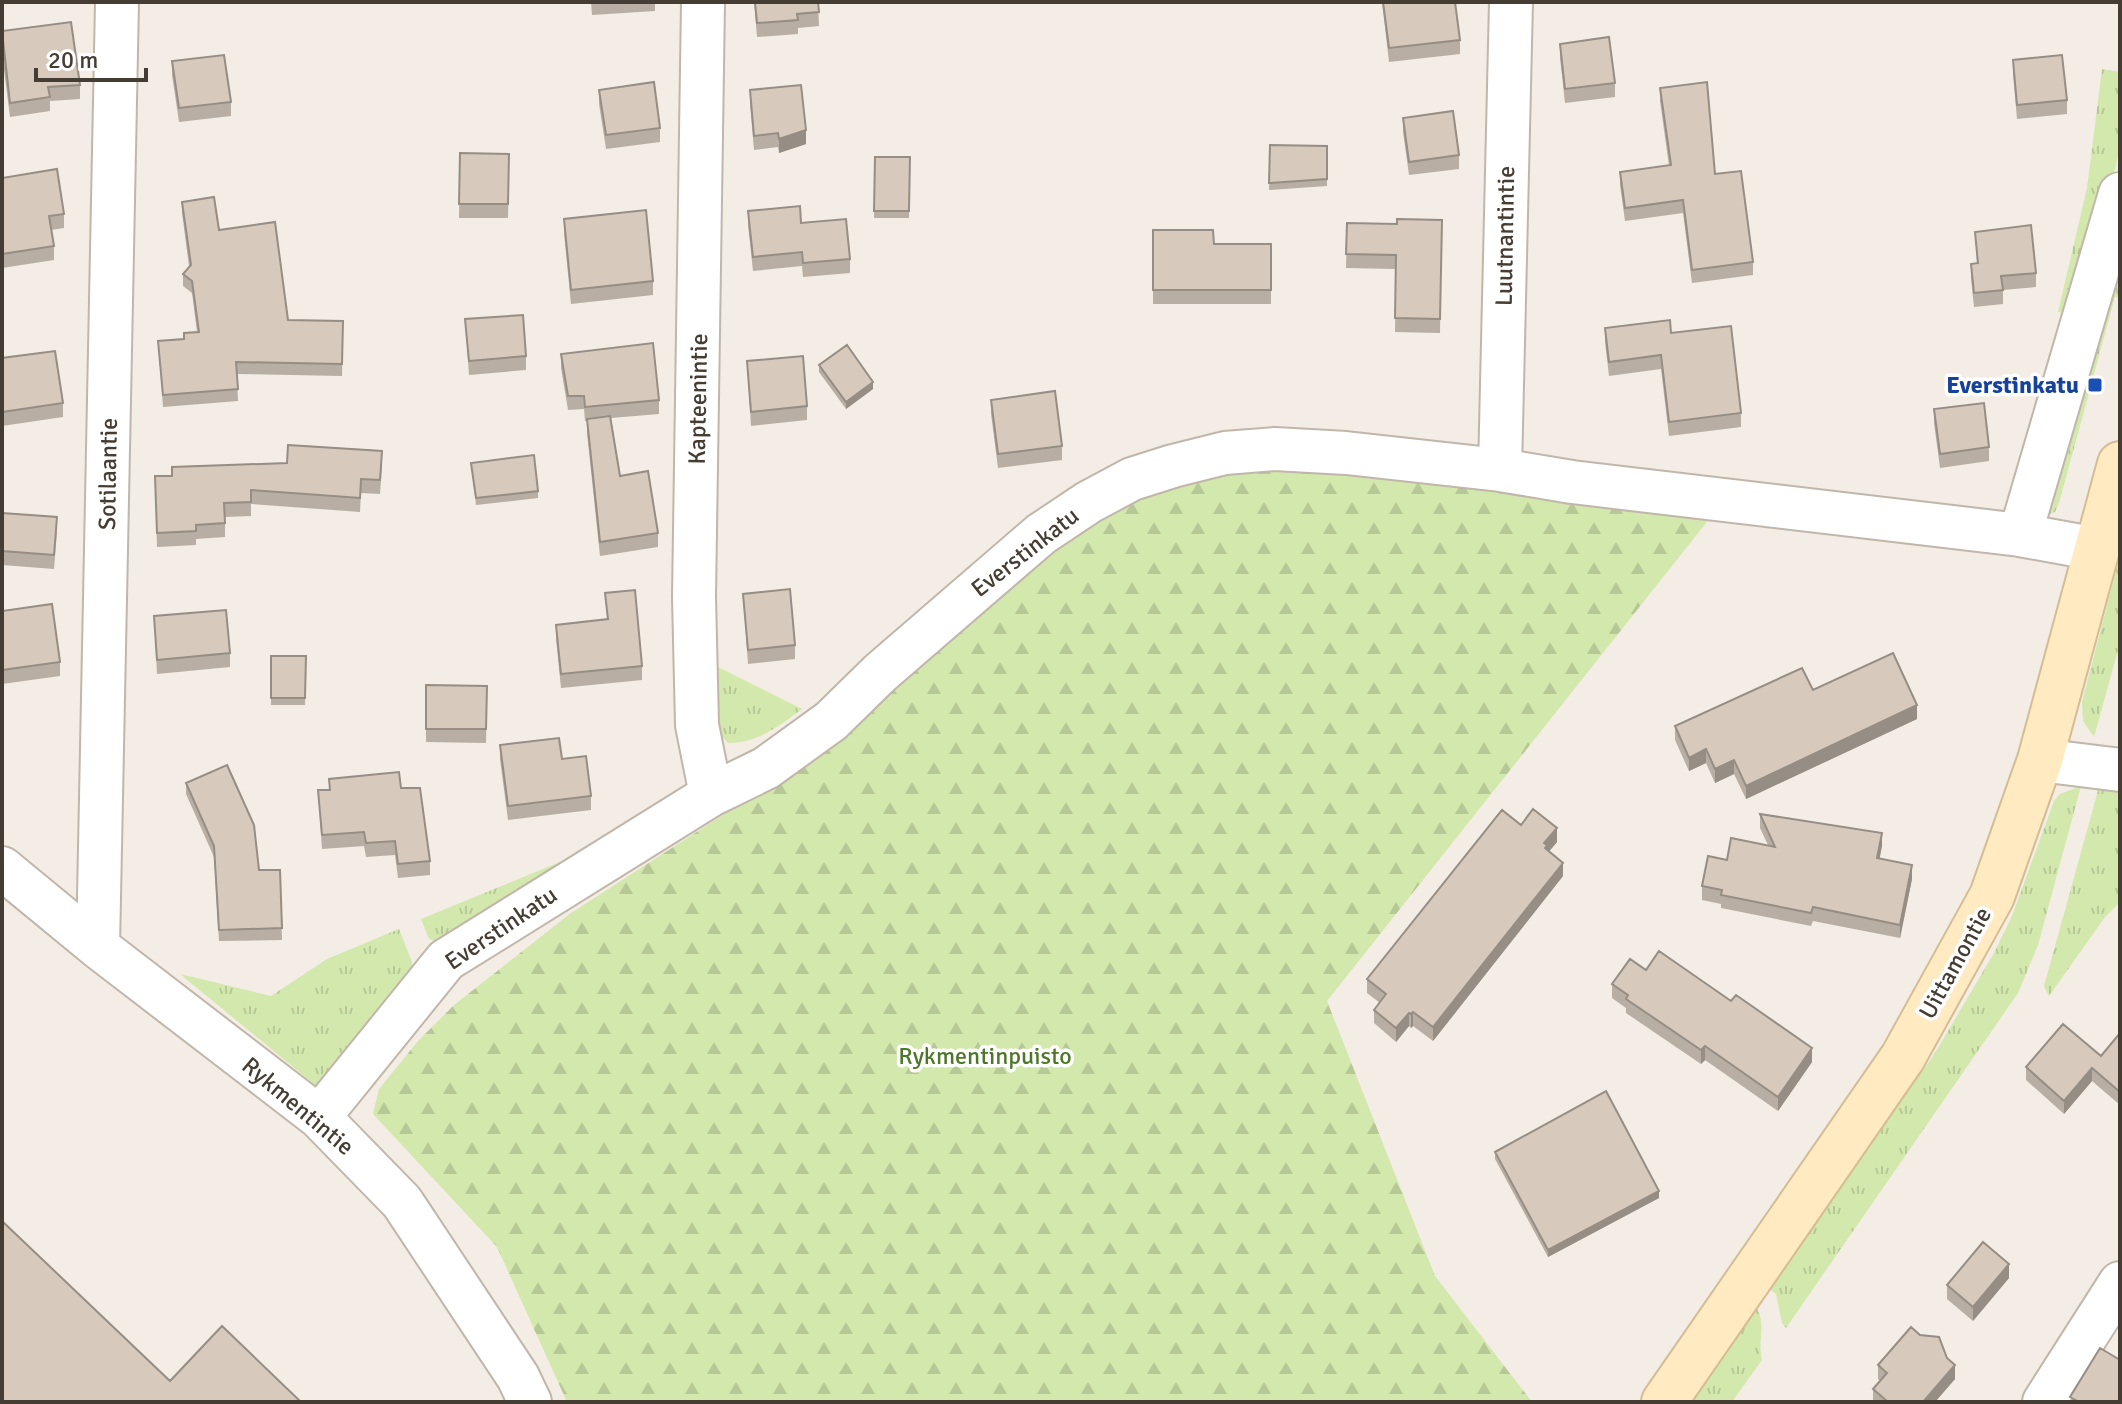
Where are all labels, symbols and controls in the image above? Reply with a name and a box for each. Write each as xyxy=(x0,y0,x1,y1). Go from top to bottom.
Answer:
scale bar xyxy=(36,32,146,82)
text: 20 m xyxy=(48,45,98,75)
street label: Luutnantintie xyxy=(1489,166,1521,306)
street label: Kapteenintie xyxy=(682,333,714,465)
place label: Everstinkatu xyxy=(1946,370,2079,400)
marker: Everstinkatu xyxy=(2086,376,2104,394)
street label: Sotilaantie xyxy=(92,418,124,530)
street label: Everstinkatu xyxy=(965,501,1085,603)
street label: Everstinkatu xyxy=(439,880,563,976)
street label: Uittamontie xyxy=(1912,902,1998,1024)
park label: Rykmentinpuisto xyxy=(898,1041,1072,1071)
street label: Rykmentintie xyxy=(236,1050,360,1162)

